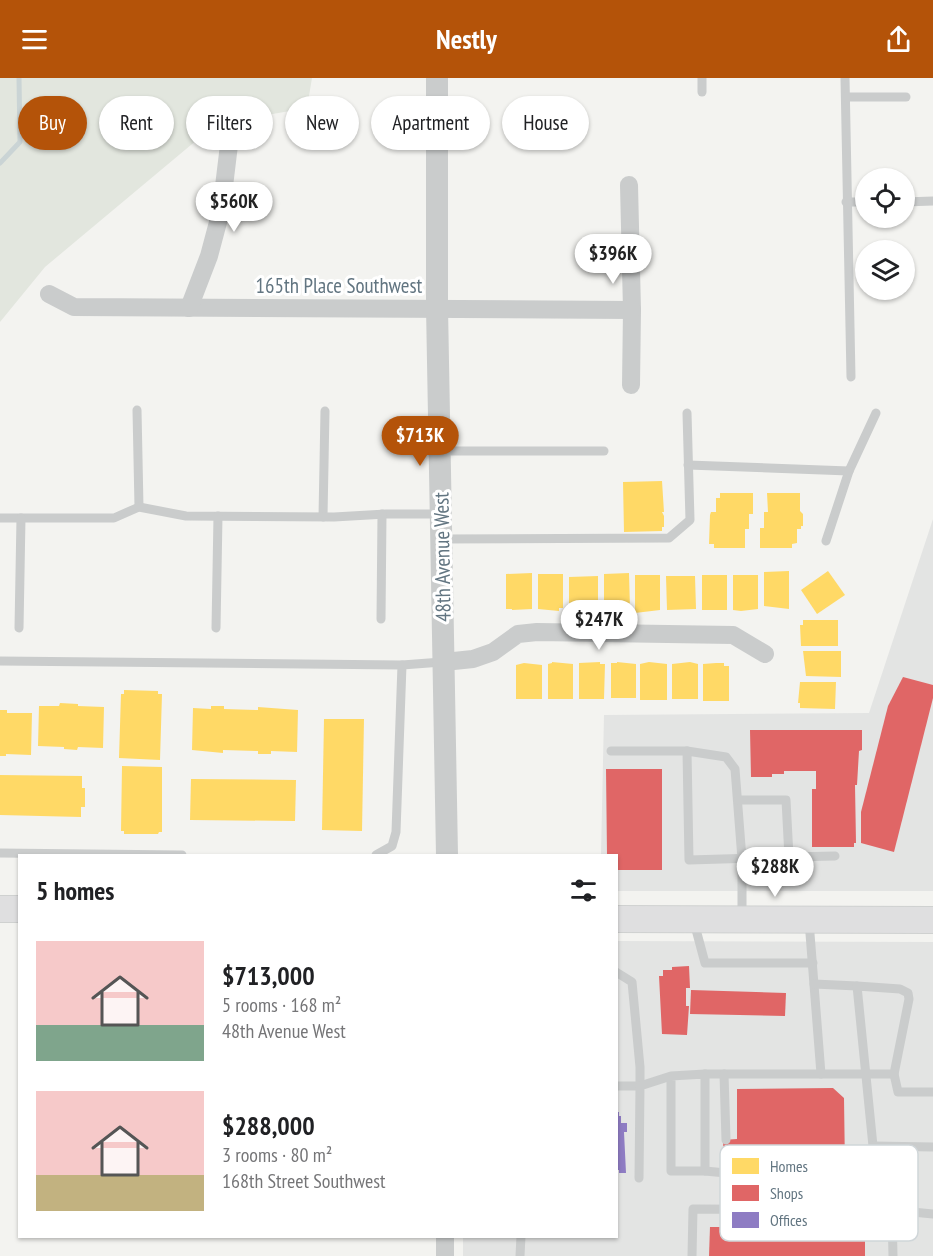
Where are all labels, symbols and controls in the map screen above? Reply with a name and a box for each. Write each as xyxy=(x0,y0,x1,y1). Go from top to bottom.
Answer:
text: Nestly xyxy=(436,22,497,56)
icon: menu xyxy=(18,23,51,56)
icon: share xyxy=(882,23,915,56)
chip: Buy xyxy=(18,96,87,150)
chip: Rent xyxy=(99,96,174,150)
chip: Filters xyxy=(186,96,273,150)
chip: New xyxy=(285,96,359,150)
chip: Apartment xyxy=(371,96,490,150)
chip: House xyxy=(502,96,589,150)
map controls xyxy=(855,168,915,300)
button: locate xyxy=(855,168,915,228)
pin: $560K xyxy=(192,182,276,233)
text: $560K xyxy=(210,188,258,214)
pin: $396K xyxy=(571,234,655,285)
text: $396K xyxy=(589,240,637,266)
button: layers xyxy=(855,240,915,300)
street label: 165th Place Southwest xyxy=(256,272,423,299)
pin: $713K xyxy=(378,416,462,467)
text: $713K xyxy=(396,422,444,448)
street label: 48th Avenue West xyxy=(427,492,457,622)
pin: $247K xyxy=(557,600,641,651)
text: $247K xyxy=(575,606,623,632)
pin: $288K xyxy=(733,847,817,898)
text: $288K xyxy=(751,853,799,879)
text: 5 homes xyxy=(36,874,114,907)
icon: filters xyxy=(567,874,600,907)
text: $713,000 xyxy=(222,959,315,992)
icon: home xyxy=(84,965,156,1037)
text: 5 rooms · 168 m² xyxy=(222,992,341,1018)
text: 48th Avenue West xyxy=(222,1018,346,1044)
text: $288,000 xyxy=(222,1109,315,1142)
icon: home xyxy=(84,1115,156,1187)
text: 3 rooms · 80 m² xyxy=(222,1142,332,1168)
legend xyxy=(720,1145,918,1241)
text: Homes xyxy=(770,1156,808,1176)
text: 168th Street Southwest xyxy=(222,1168,386,1194)
text: Shops xyxy=(770,1183,803,1203)
text: Offices xyxy=(770,1210,807,1230)

